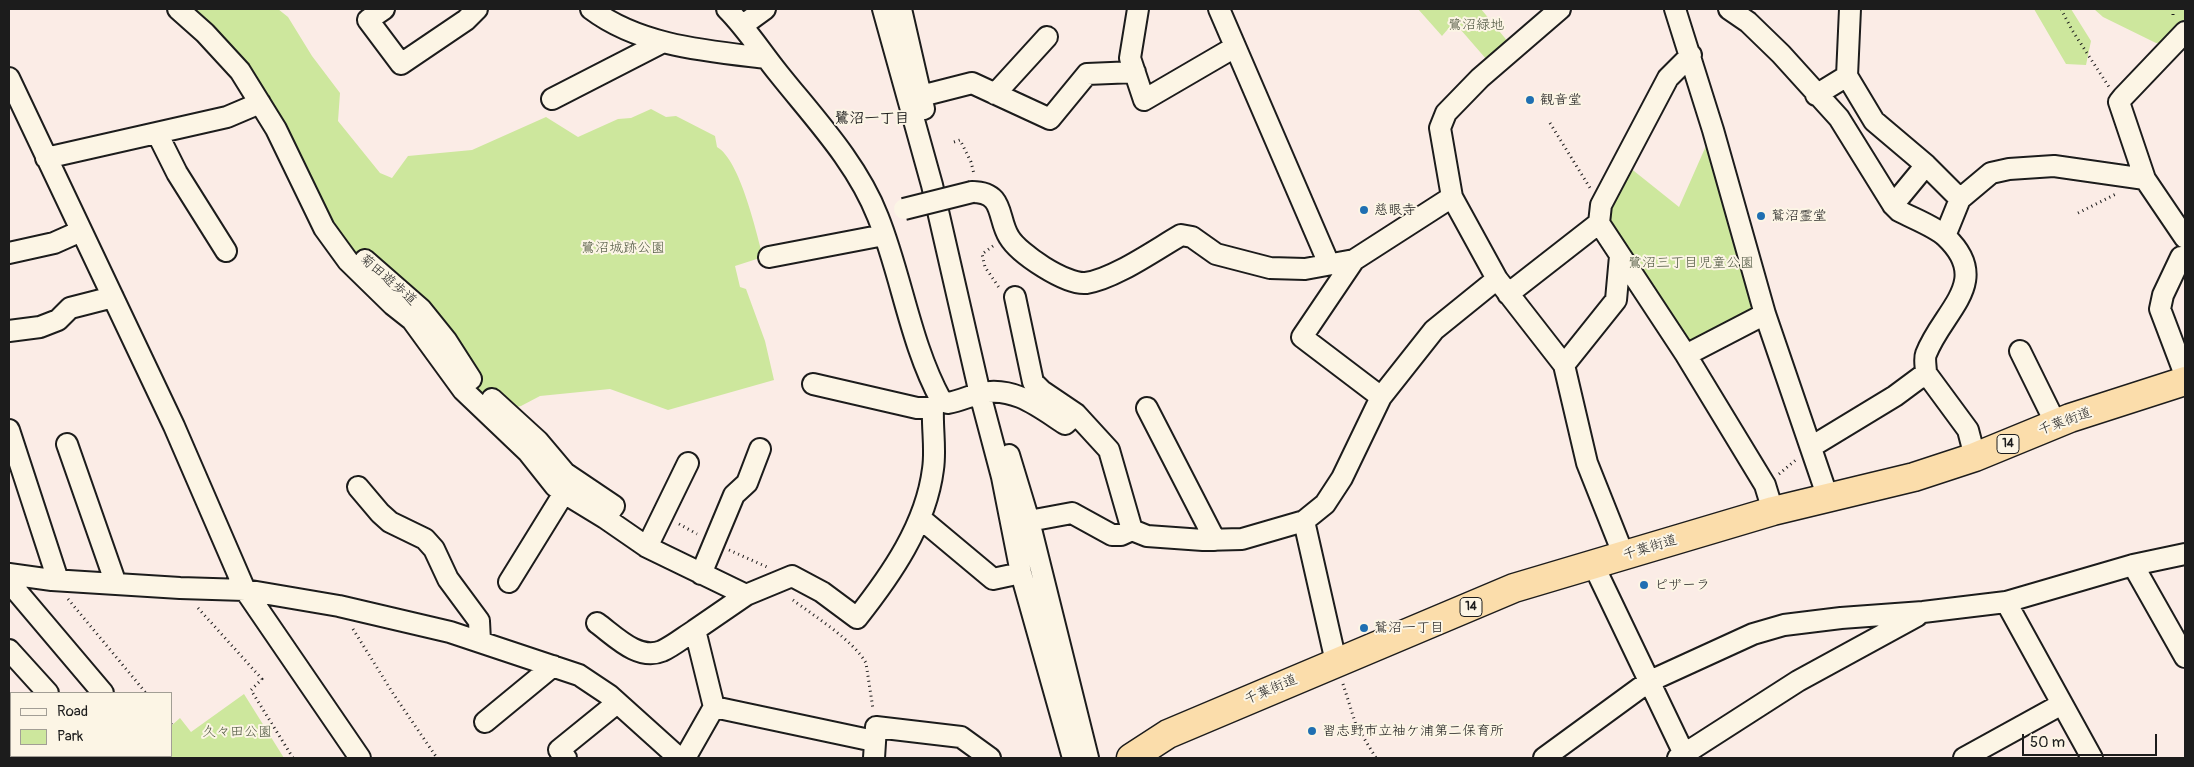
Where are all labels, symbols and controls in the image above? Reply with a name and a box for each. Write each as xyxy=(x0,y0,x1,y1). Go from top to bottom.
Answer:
park label: 鷺沼緑地 xyxy=(1448,17,1504,33)
place label: 観音堂 xyxy=(1540,92,1582,108)
marker: 観音堂 xyxy=(1524,94,1536,106)
district label: 鷺沼一丁目 xyxy=(835,110,909,128)
place label: 慈眼寺 xyxy=(1374,202,1416,218)
marker: 慈眼寺 xyxy=(1358,204,1370,216)
place label: 鷲沼霊堂 xyxy=(1771,208,1827,224)
marker: 鷲沼霊堂 xyxy=(1755,210,1767,222)
park label: 鷺沼城跡公園 xyxy=(581,240,665,256)
street label: 菊田遊歩道 xyxy=(356,251,420,309)
park label: 鷺沼三丁目児童公園 xyxy=(1628,255,1754,271)
street label: 千葉街道 xyxy=(2036,405,2094,439)
road number: 14 xyxy=(1997,434,2019,454)
street label: 千葉街道 xyxy=(1621,532,1679,564)
place label: ピザーラ xyxy=(1654,577,1710,593)
marker: ピザーラ xyxy=(1638,579,1650,591)
road number: 14 xyxy=(1460,598,1482,616)
place label: 鷲沼一丁目 xyxy=(1374,620,1444,636)
marker: 鷲沼一丁目 xyxy=(1358,622,1370,634)
street label: 千葉街道 xyxy=(1242,671,1300,709)
legend xyxy=(10,692,172,757)
text: Road xyxy=(57,702,88,721)
place label: 習志野市立袖ケ浦第二保育所 xyxy=(1322,723,1504,739)
park label: 久々田公園 xyxy=(202,724,272,740)
scale bar xyxy=(2024,724,2159,756)
marker: 習志野市立袖ケ浦第二保育所 xyxy=(1306,725,1318,737)
text: Park xyxy=(57,727,83,746)
text: 50 m xyxy=(2030,733,2065,752)

